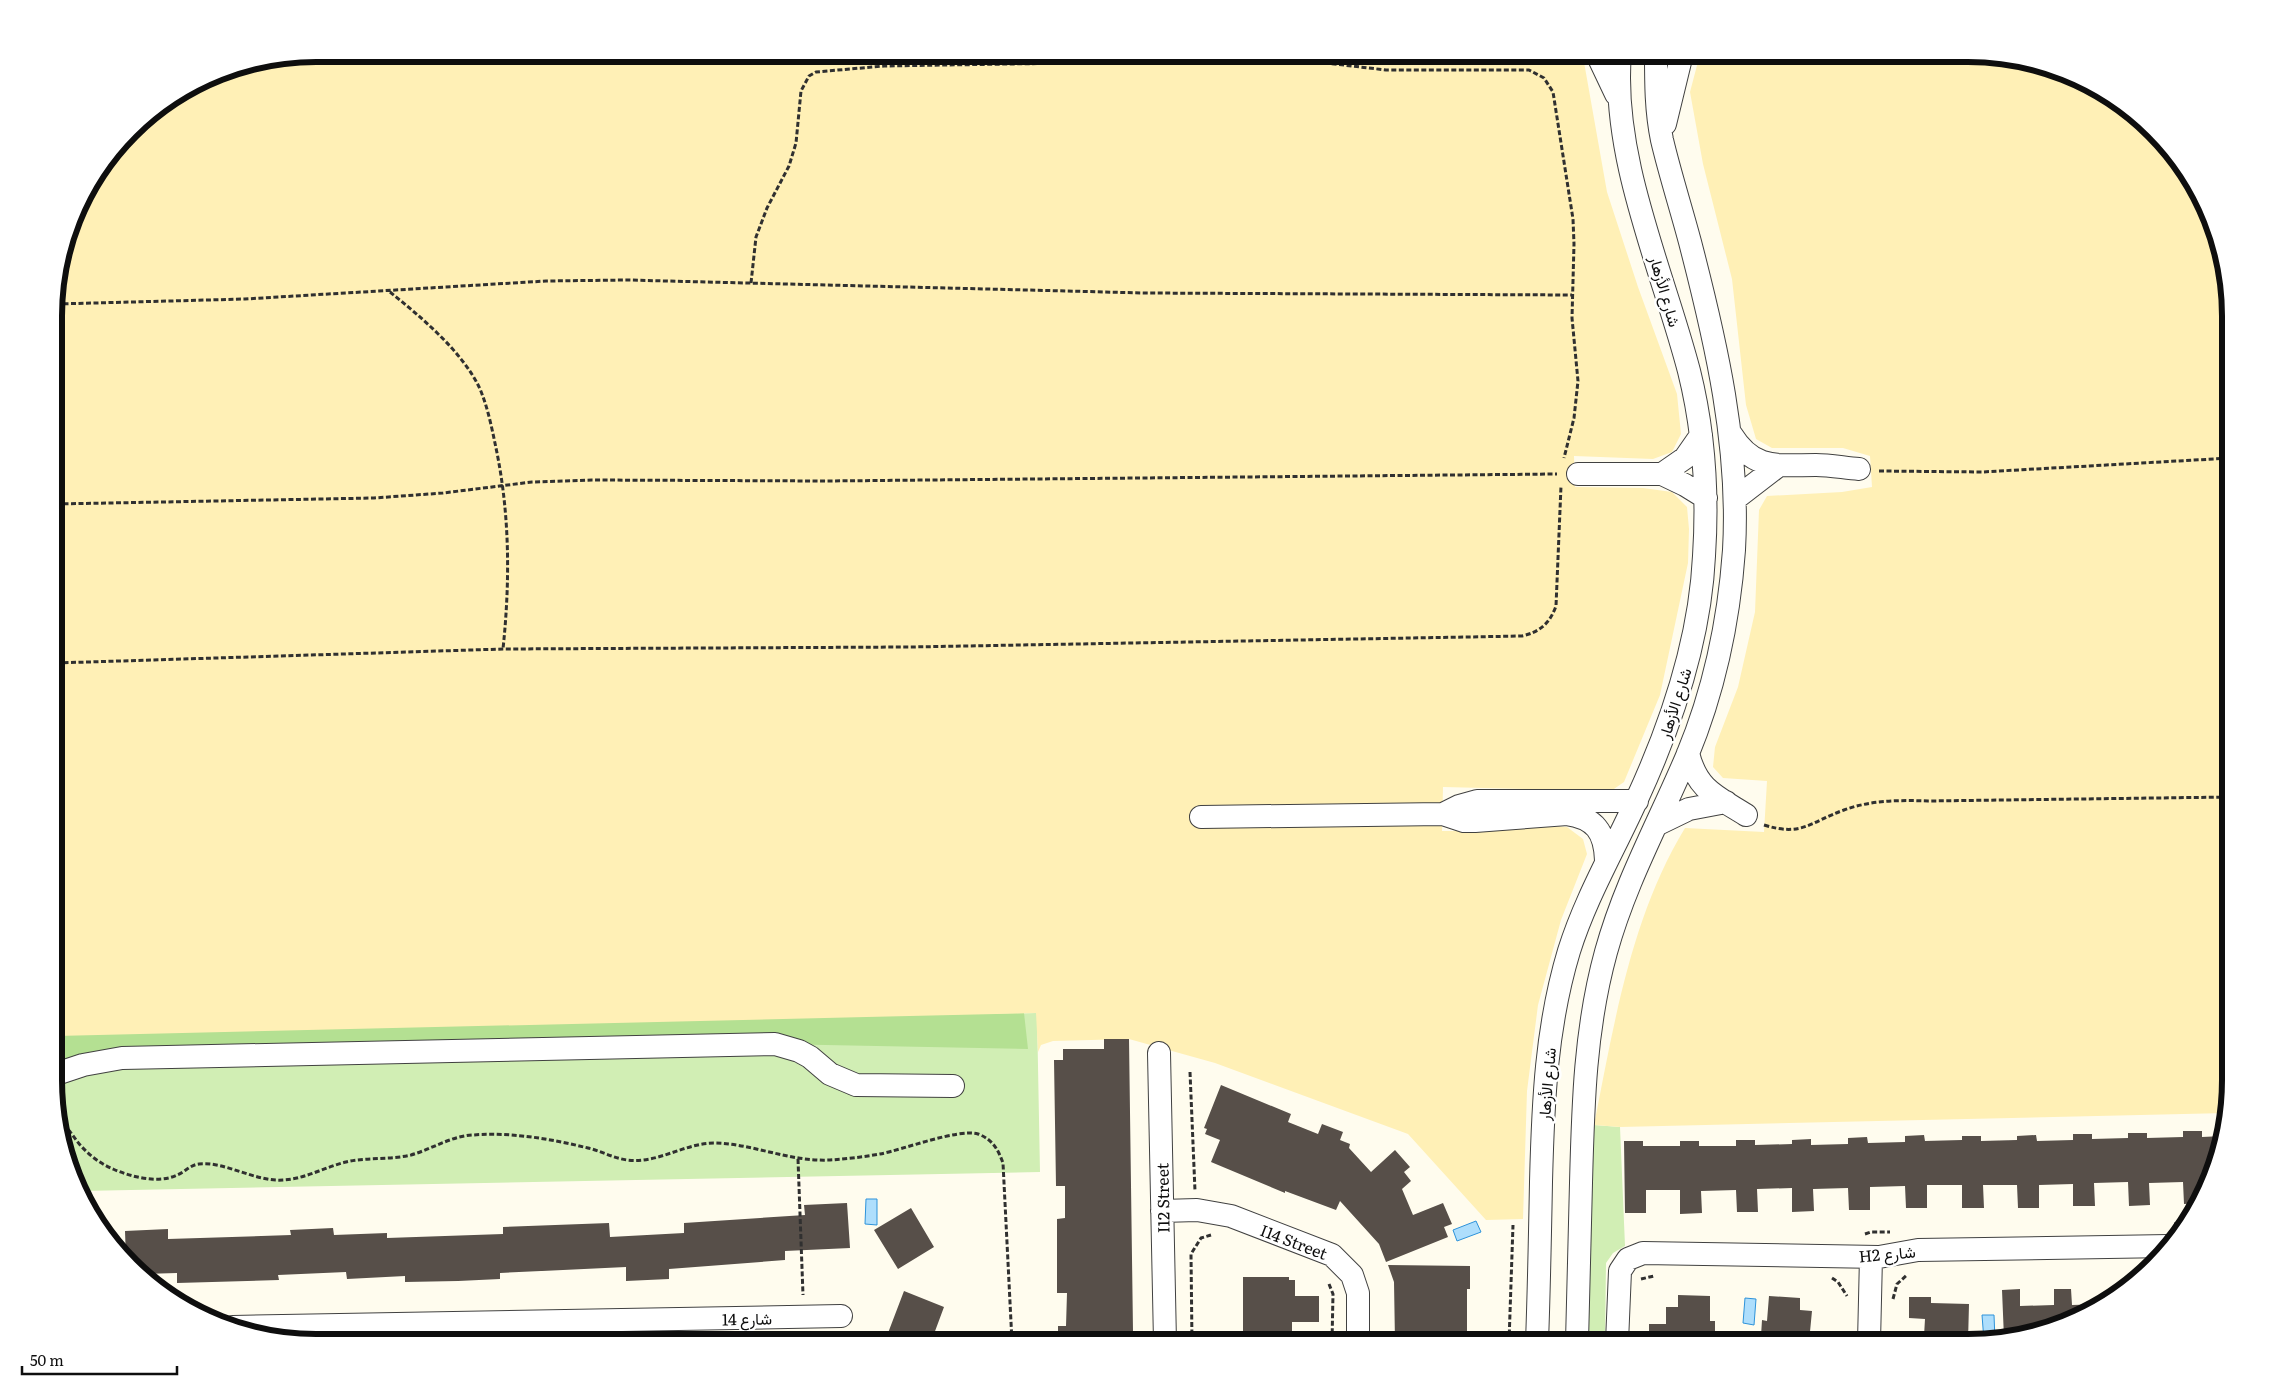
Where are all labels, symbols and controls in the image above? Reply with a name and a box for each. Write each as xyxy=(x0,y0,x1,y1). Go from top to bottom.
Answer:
street label: شارع الأزهار xyxy=(1643,252,1688,330)
street label: شارع الأزهار xyxy=(1651,664,1698,743)
street label: شارع الأزهار xyxy=(1531,1046,1562,1123)
street label: I12 Street xyxy=(1149,1162,1175,1233)
street label: I14 Street xyxy=(1257,1217,1332,1265)
street label: H2 شارع xyxy=(1858,1239,1916,1268)
street label: شارع 14 xyxy=(722,1306,772,1331)
scale bar xyxy=(22,1344,178,1376)
text: 50 m xyxy=(30,1348,64,1371)

